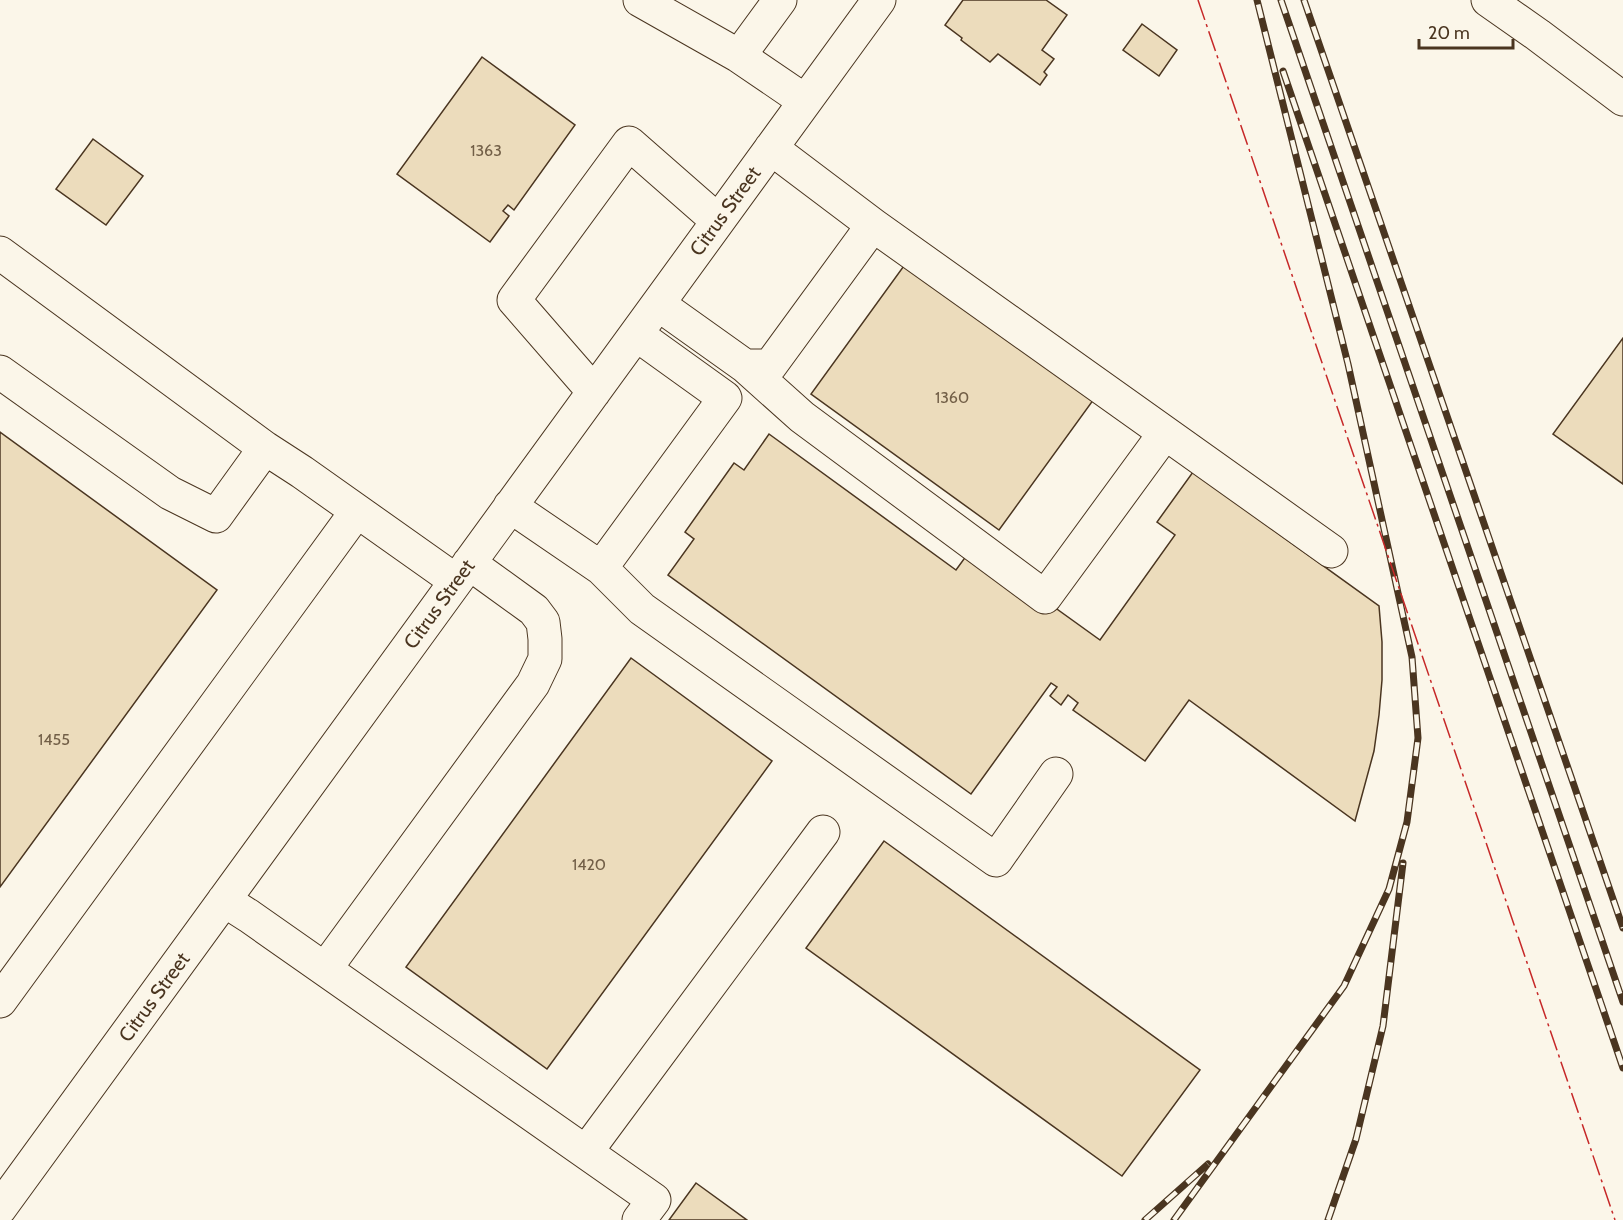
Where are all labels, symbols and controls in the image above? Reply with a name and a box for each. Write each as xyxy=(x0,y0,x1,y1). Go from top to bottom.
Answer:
scale bar xyxy=(1419,12,1514,50)
text: 20 m xyxy=(1428,22,1470,44)
house number: 1363 xyxy=(470,141,502,160)
street label: Citrus Street xyxy=(684,161,766,260)
house number: 1360 xyxy=(935,388,969,407)
street label: Citrus Street xyxy=(398,554,480,653)
house number: 1455 xyxy=(38,730,70,749)
house number: 1420 xyxy=(572,855,606,874)
street label: Citrus Street xyxy=(113,947,195,1046)

